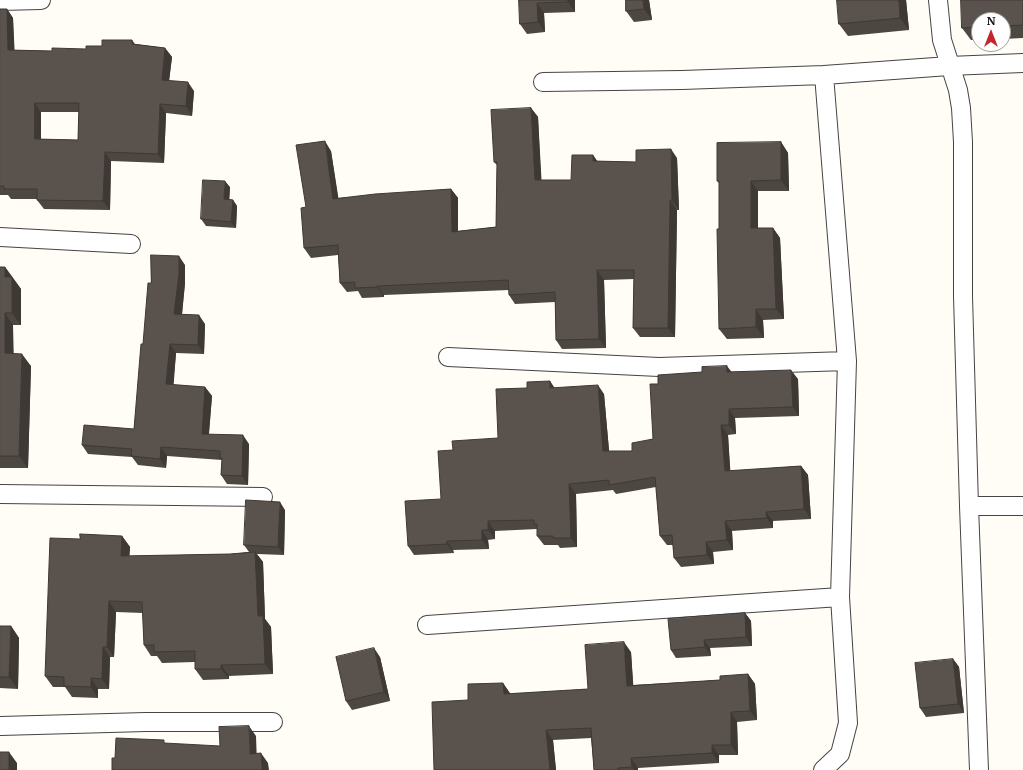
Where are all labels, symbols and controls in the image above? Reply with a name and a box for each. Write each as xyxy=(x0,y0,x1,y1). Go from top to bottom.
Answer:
north arrow xyxy=(971,12,1011,52)
text: N xyxy=(987,14,995,28)

